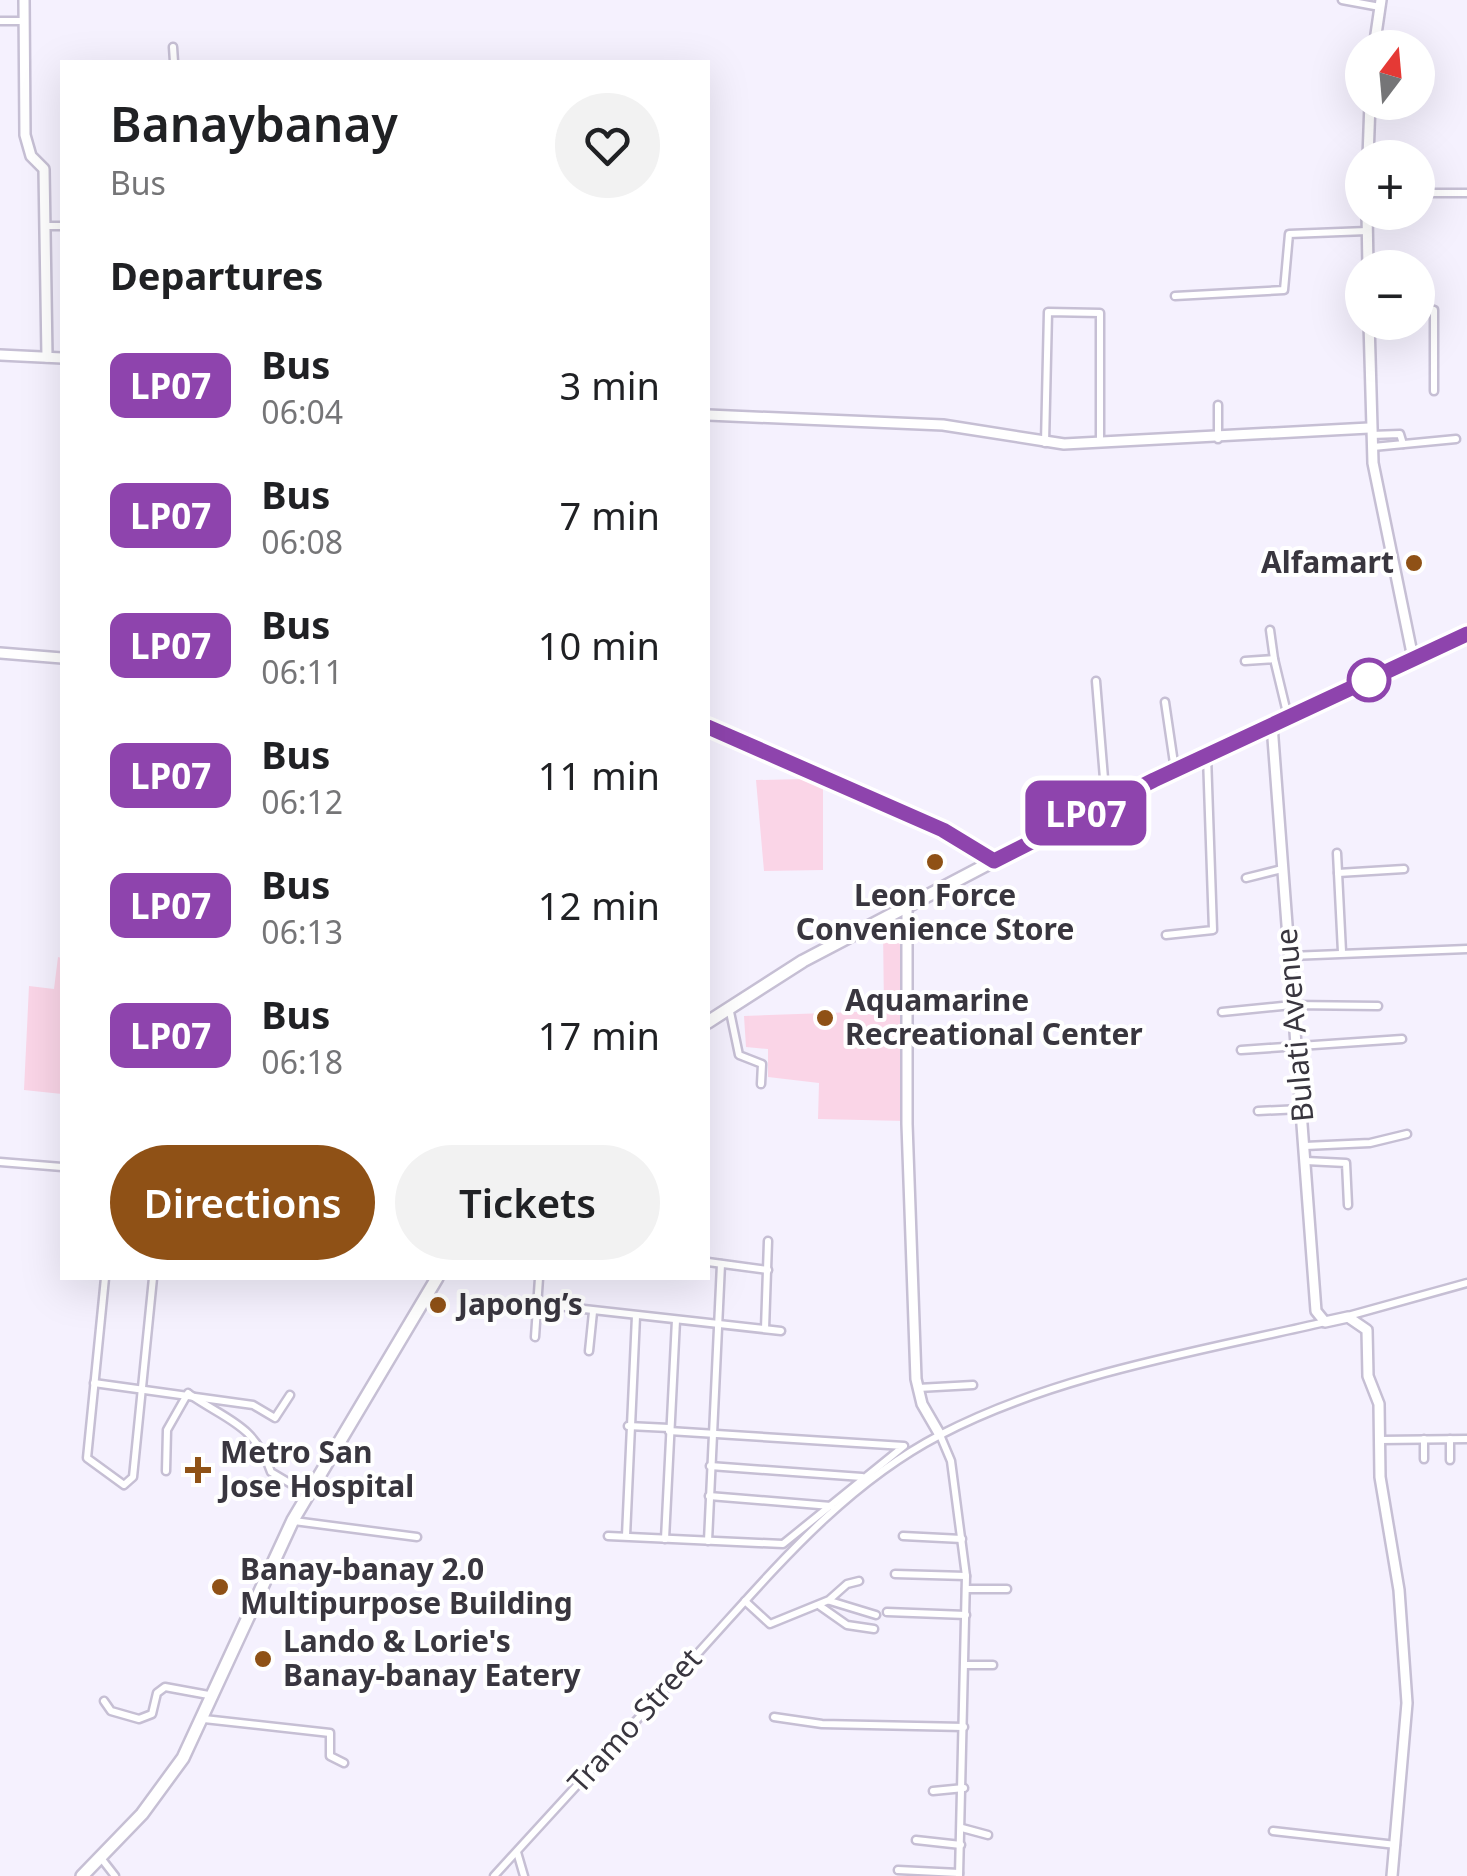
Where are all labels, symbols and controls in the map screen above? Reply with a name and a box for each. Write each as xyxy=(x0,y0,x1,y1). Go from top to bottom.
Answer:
north arrow xyxy=(1345,30,1435,120)
map controls xyxy=(1345,30,1435,340)
text: Banaybanay xyxy=(110,91,398,156)
button: heart xyxy=(555,93,660,198)
button: + xyxy=(1345,140,1435,230)
text: Bus xyxy=(110,161,166,204)
text: Departures xyxy=(110,249,323,301)
button: − xyxy=(1345,250,1435,340)
text: Bus xyxy=(261,338,330,390)
text: 3 min xyxy=(560,359,660,411)
text: LP07 xyxy=(130,362,211,409)
text: 06:04 xyxy=(261,390,343,433)
text: Bus xyxy=(261,468,330,520)
text: 7 min xyxy=(560,489,660,541)
text: LP07 xyxy=(130,492,211,539)
text: 06:08 xyxy=(261,520,343,563)
place label: Alfamart xyxy=(1261,541,1394,582)
marker: Alfamart xyxy=(1403,552,1425,574)
text: Bus xyxy=(261,598,330,650)
text: 10 min xyxy=(538,619,660,671)
text: LP07 xyxy=(130,622,211,669)
text: 06:11 xyxy=(261,650,343,693)
unlabelled marker xyxy=(1348,659,1390,701)
text: Bus xyxy=(261,728,330,780)
text: 11 min xyxy=(538,749,660,801)
text: LP07 xyxy=(130,752,211,799)
text: 06:12 xyxy=(261,780,343,823)
line badge: LP07 xyxy=(1016,780,1156,846)
text: LP07 xyxy=(1045,790,1127,837)
marker: Leon Force Convenience Store xyxy=(924,851,946,873)
text: Bus xyxy=(261,858,330,910)
place label: Leon Force Convenience Store xyxy=(796,874,1074,949)
text: 12 min xyxy=(538,879,660,931)
text: LP07 xyxy=(130,882,211,929)
text: 06:13 xyxy=(261,910,343,953)
street label: Bulati Avenue xyxy=(1265,927,1322,1124)
place label: Aquamarine Recreational Center xyxy=(845,979,1143,1054)
text: Bus xyxy=(261,988,330,1040)
marker: Aquamarine Recreational Center xyxy=(814,1007,836,1029)
text: 17 min xyxy=(538,1009,660,1061)
text: LP07 xyxy=(130,1012,211,1059)
text: 06:18 xyxy=(261,1040,343,1083)
button: Directions xyxy=(110,1145,375,1260)
button: Tickets xyxy=(395,1145,660,1260)
place label: Japong’s xyxy=(455,1283,583,1324)
marker: Japong’s xyxy=(427,1294,449,1316)
place label: Metro San Jose Hospital xyxy=(217,1431,414,1506)
marker: Metro San Jose Hospital xyxy=(185,1457,211,1483)
place label: Banay-banay 2.0 Multipurpose Building xyxy=(240,1548,573,1623)
marker: Banay-banay 2.0 Multipurpose Building xyxy=(209,1576,231,1598)
place label: Lando & Lorie's Banay-banay Eatery xyxy=(283,1620,582,1695)
street label: Tramo Street xyxy=(558,1639,710,1801)
marker: Lando & Lorie's Banay-banay Eatery xyxy=(252,1648,274,1670)

